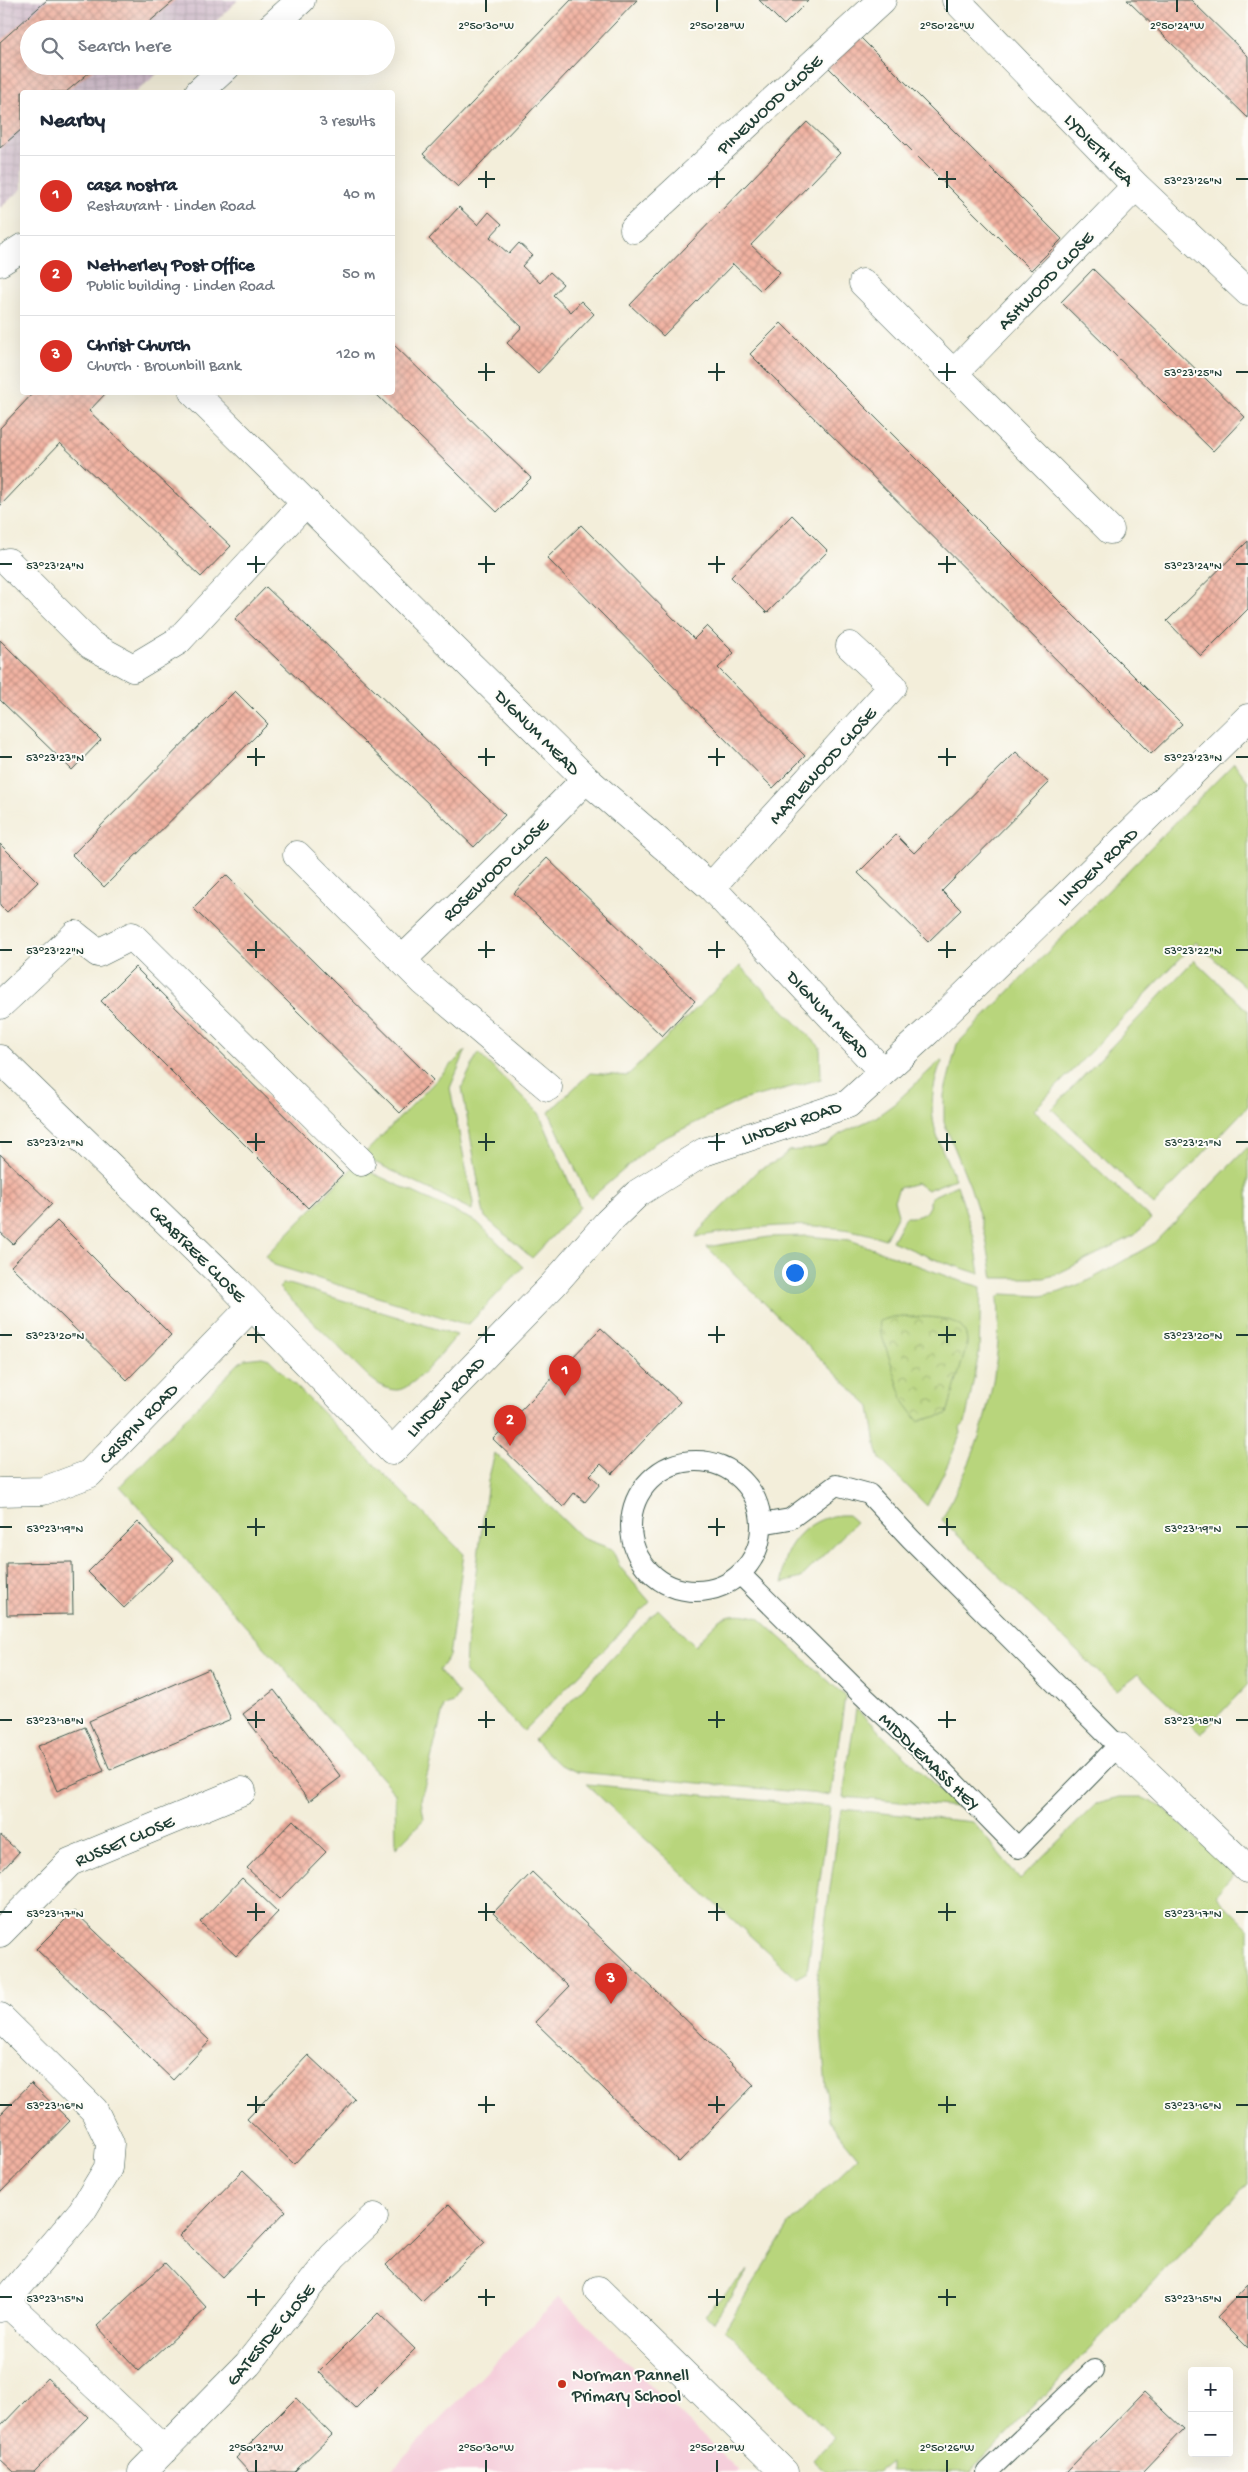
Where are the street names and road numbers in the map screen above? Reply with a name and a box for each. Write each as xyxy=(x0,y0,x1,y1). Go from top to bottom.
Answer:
street label: PINEWOOD CLOSE xyxy=(713,51,829,161)
street label: LYDIETH LEA xyxy=(1059,110,1139,192)
street label: ASHWOOD CLOSE xyxy=(994,227,1100,335)
street label: DIGNUM MEAD xyxy=(488,686,584,781)
street label: MAPLEWOOD CLOSE xyxy=(766,703,883,830)
street label: ROSEWOOD CLOSE xyxy=(439,814,555,927)
street label: LINDEN ROAD xyxy=(1054,824,1144,912)
street label: DIGNUM MEAD xyxy=(780,967,873,1064)
street label: LINDEN ROAD xyxy=(739,1097,845,1151)
street label: CRABTREE CLOSE xyxy=(143,1202,250,1308)
street label: LINDEN ROAD xyxy=(403,1353,491,1443)
street label: CRISPIN ROAD xyxy=(96,1380,184,1470)
street label: MIDDLEMASS HEY xyxy=(873,1709,983,1816)
street label: RUSSET CLOSE xyxy=(72,1812,178,1873)
street label: GATESIDE CLOSE xyxy=(223,2280,321,2391)

